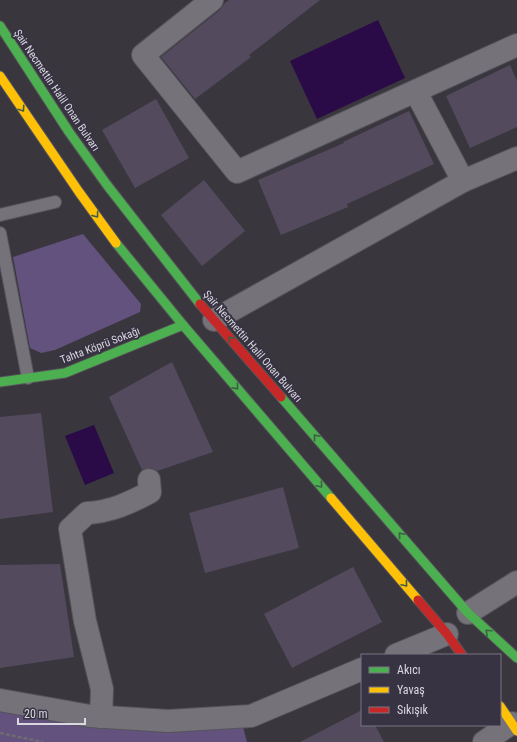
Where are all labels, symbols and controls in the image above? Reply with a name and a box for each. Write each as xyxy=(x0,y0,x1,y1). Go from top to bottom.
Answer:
street label: Şair Necmettin Halil Onan Bulvarı xyxy=(11,27,102,153)
one-way arrow xyxy=(17,104,24,111)
one-way arrow xyxy=(91,211,99,218)
street label: Şair Necmettin Halil Onan Bulvarı xyxy=(201,288,305,405)
street label: Tahta Köprü Sokağı xyxy=(59,324,142,367)
one-way arrow xyxy=(228,336,235,344)
one-way arrow xyxy=(231,382,238,389)
one-way arrow xyxy=(314,434,321,442)
one-way arrow xyxy=(316,481,323,488)
one-way arrow xyxy=(399,533,406,540)
one-way arrow xyxy=(400,580,407,587)
one-way arrow xyxy=(486,629,493,636)
legend xyxy=(361,654,501,726)
text: Akıcı xyxy=(397,663,421,677)
text: Yavaş xyxy=(397,683,425,697)
scale bar xyxy=(18,700,85,726)
text: Sıkışık xyxy=(397,703,429,717)
text: 20 m xyxy=(24,707,48,721)

